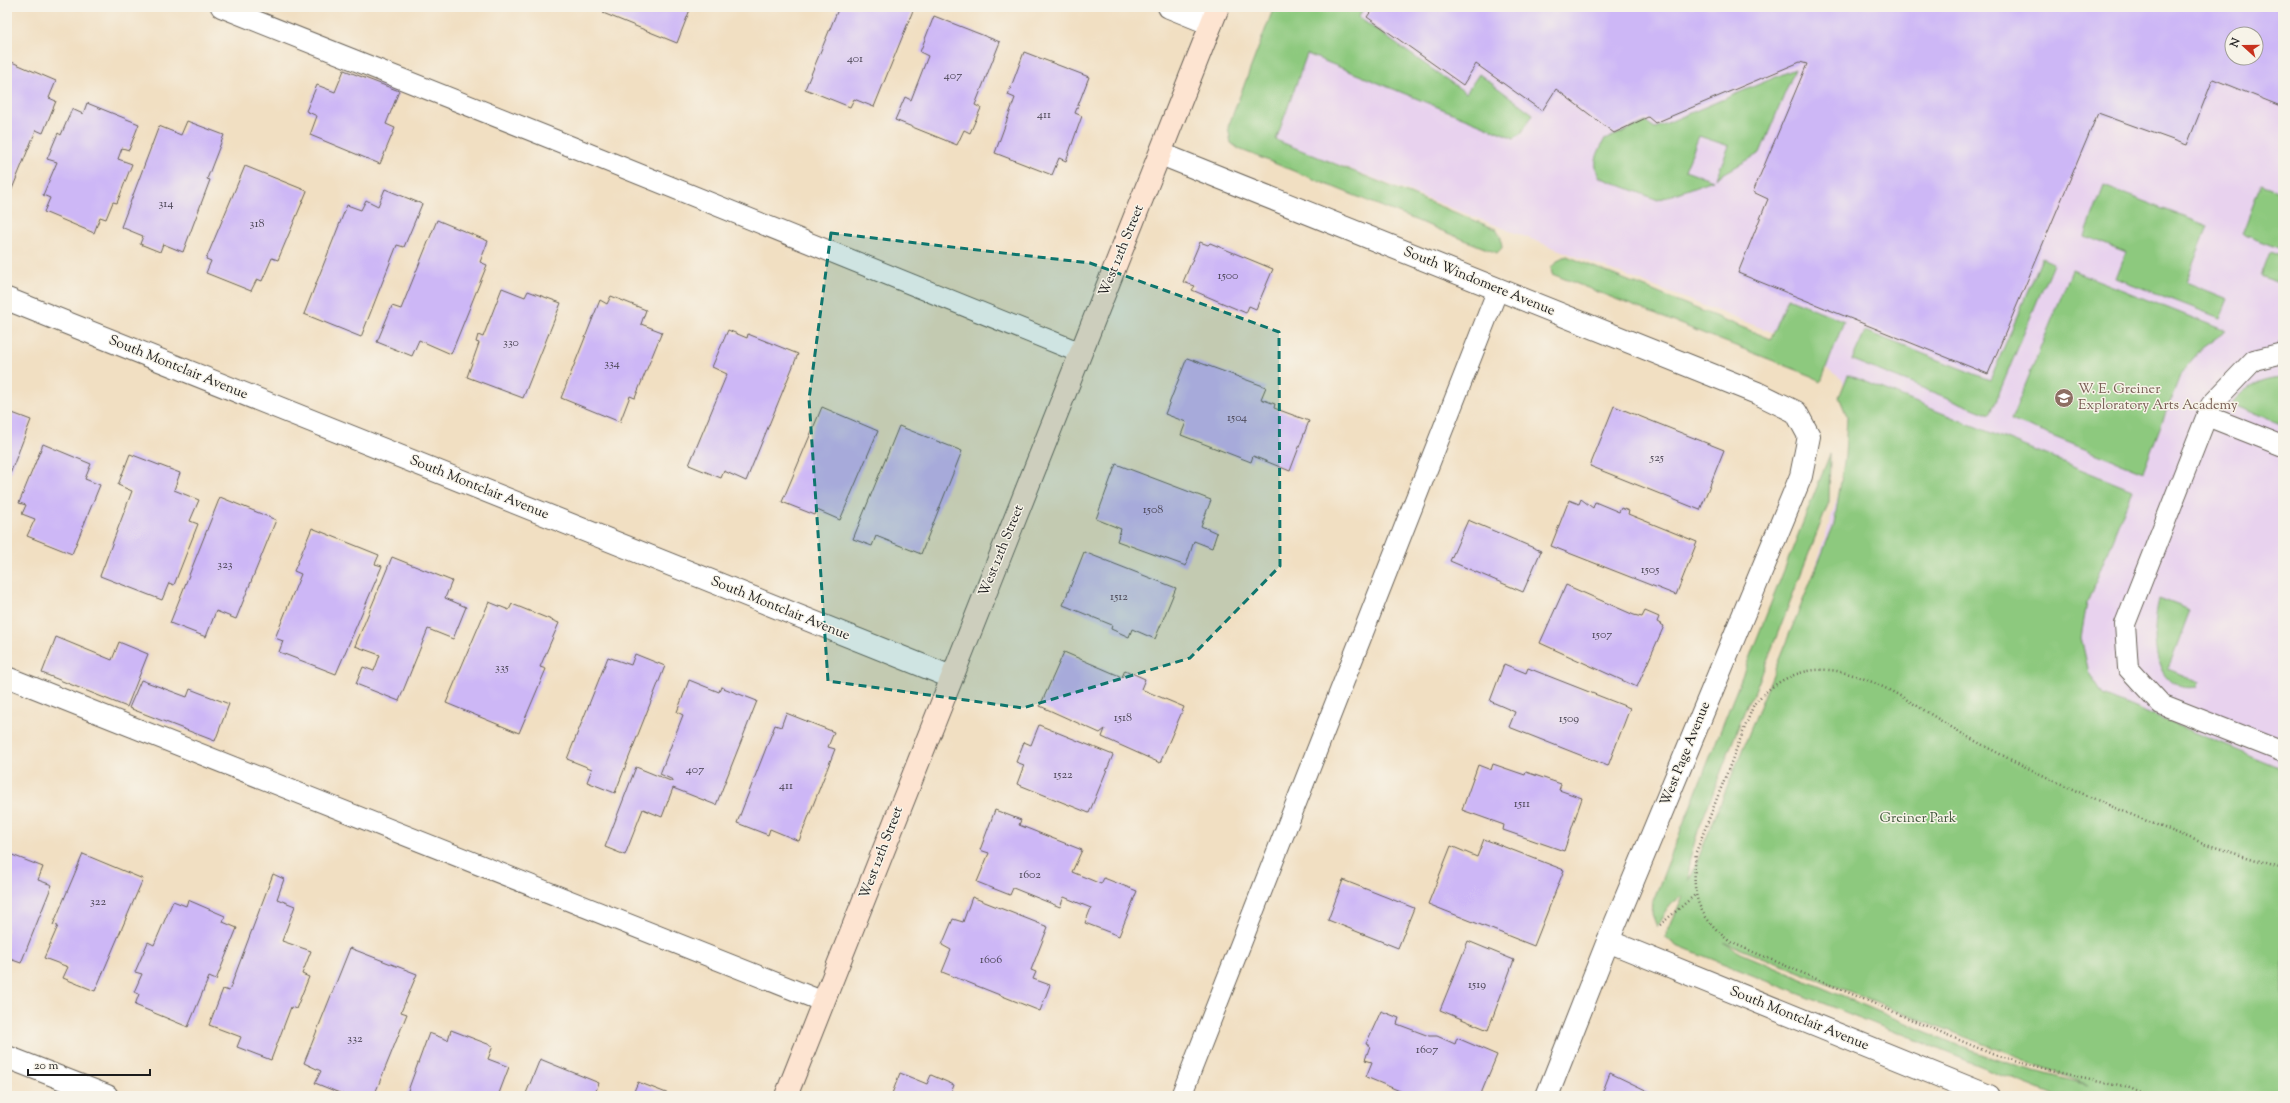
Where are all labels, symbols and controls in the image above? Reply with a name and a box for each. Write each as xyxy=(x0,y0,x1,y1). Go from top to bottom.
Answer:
north arrow xyxy=(2224,26,2264,66)
text: N xyxy=(2226,36,2245,51)
house number: 401 xyxy=(847,50,863,68)
house number: 407 xyxy=(944,67,962,85)
house number: 411 xyxy=(1037,106,1051,124)
house number: 314 xyxy=(159,195,173,213)
street label: West 12th Street xyxy=(1094,202,1150,300)
house number: 318 xyxy=(250,215,264,233)
street label: South Windomere Avenue xyxy=(1400,242,1558,322)
house number: 1500 xyxy=(1218,267,1238,285)
street label: South Montclair Avenue xyxy=(105,331,251,405)
house number: 330 xyxy=(503,334,519,352)
house number: 334 xyxy=(604,355,620,373)
place label: W. E. Greiner Exploratory Arts Academy xyxy=(2078,380,2238,416)
school or university icon: W. E. Greiner Exploratory Arts Academy xyxy=(2053,387,2075,409)
house number: 1504 xyxy=(1227,409,1247,427)
house number: 525 xyxy=(1649,449,1664,467)
street label: South Montclair Avenue xyxy=(406,451,552,525)
house number: 1508 xyxy=(1143,501,1163,519)
street label: West 12th Street xyxy=(974,502,1030,600)
house number: 323 xyxy=(217,556,233,574)
house number: 1505 xyxy=(1641,561,1659,579)
street label: South Montclair Avenue xyxy=(707,572,853,646)
house number: 1512 xyxy=(1110,588,1128,606)
house number: 1507 xyxy=(1592,626,1612,644)
house number: 335 xyxy=(495,659,509,677)
street label: West Page Avenue xyxy=(1656,699,1716,809)
house number: 1518 xyxy=(1114,709,1132,727)
house number: 1509 xyxy=(1559,710,1579,728)
house number: 407 xyxy=(686,761,704,779)
house number: 1522 xyxy=(1053,766,1073,784)
house number: 411 xyxy=(779,777,793,795)
house number: 1511 xyxy=(1514,795,1530,813)
street label: West 12th Street xyxy=(855,804,909,902)
park label: Greiner Park xyxy=(1880,809,1957,829)
house number: 1602 xyxy=(1019,866,1041,884)
house number: 322 xyxy=(90,893,106,911)
house number: 1606 xyxy=(980,951,1002,969)
house number: 1519 xyxy=(1468,976,1486,994)
street label: South Montclair Avenue xyxy=(1726,982,1872,1056)
house number: 332 xyxy=(347,1030,363,1048)
house number: 1607 xyxy=(1416,1041,1438,1059)
scale bar xyxy=(28,1051,150,1077)
text: 20 m xyxy=(34,1057,59,1075)

